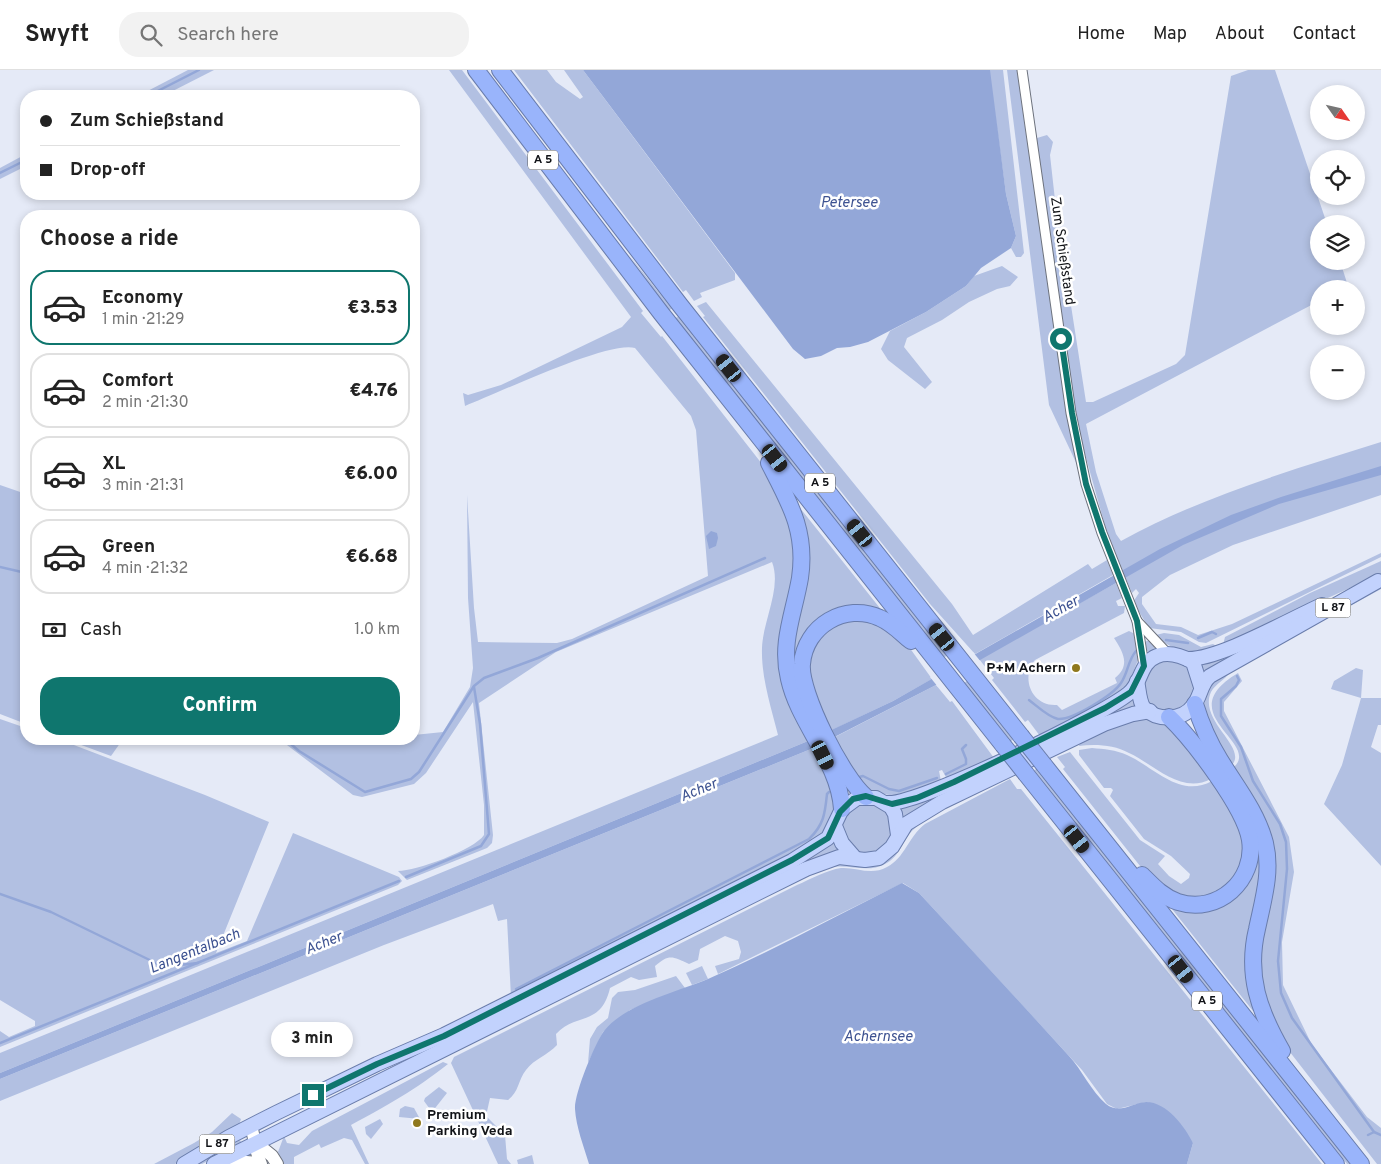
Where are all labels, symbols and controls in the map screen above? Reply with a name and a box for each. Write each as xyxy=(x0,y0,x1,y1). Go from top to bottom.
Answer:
search box xyxy=(119,12,469,57)
text: Swyft xyxy=(25,20,89,50)
icon: search xyxy=(137,21,165,49)
text: Search here xyxy=(177,23,279,47)
text: Home xyxy=(1077,23,1125,46)
text: Map xyxy=(1153,23,1187,46)
text: About xyxy=(1215,23,1264,46)
text: Contact xyxy=(1292,23,1356,46)
north arrow xyxy=(1310,85,1365,140)
map controls xyxy=(1310,85,1365,400)
text: Zum Schießstand xyxy=(70,109,224,133)
road number: A 5 xyxy=(528,150,558,170)
button: locate xyxy=(1310,150,1365,205)
text: Drop-off xyxy=(70,158,145,182)
water label: Petersee xyxy=(821,194,878,213)
street label: Zum Schießstand xyxy=(1046,196,1078,306)
button: layers xyxy=(1310,215,1365,270)
text: Choose a ride xyxy=(40,226,178,253)
button: + xyxy=(1310,280,1365,335)
icon: car xyxy=(42,285,87,330)
text: Economy xyxy=(102,286,183,310)
text: €3.53 xyxy=(347,296,398,320)
text: 1 min · 21:29 xyxy=(102,310,185,330)
route start xyxy=(1050,328,1072,350)
button: − xyxy=(1310,345,1365,400)
car xyxy=(713,352,744,384)
icon: car xyxy=(42,368,87,413)
text: Comfort xyxy=(102,369,174,393)
text: €4.76 xyxy=(349,379,398,403)
text: 2 min · 21:30 xyxy=(102,393,189,413)
car xyxy=(759,442,790,474)
icon: car xyxy=(42,451,87,496)
text: XL xyxy=(102,452,125,476)
text: €6.00 xyxy=(344,462,398,486)
road number: A 5 xyxy=(805,473,835,492)
text: 3 min · 21:31 xyxy=(102,476,184,496)
car xyxy=(844,517,875,549)
icon: car xyxy=(42,534,87,579)
text: Green xyxy=(102,535,155,559)
text: €6.68 xyxy=(345,545,398,569)
text: 4 min · 21:32 xyxy=(102,559,188,579)
water label: Acher xyxy=(1040,592,1084,628)
road number: L 87 xyxy=(1316,598,1350,618)
icon: cash xyxy=(40,616,68,644)
text: Cash xyxy=(80,618,122,642)
text: 1.0 km xyxy=(354,620,400,640)
car xyxy=(926,621,957,653)
place label: P+M Achern xyxy=(986,660,1066,677)
marker: P+M Achern xyxy=(1070,662,1082,674)
button: Confirm xyxy=(40,677,400,735)
car xyxy=(809,738,836,772)
water label: Acher xyxy=(678,775,722,807)
car xyxy=(1061,823,1092,855)
water label: Langentalbach xyxy=(147,925,243,979)
water label: Acher xyxy=(303,928,347,960)
car xyxy=(1165,953,1196,985)
road number: A 5 xyxy=(1192,991,1222,1010)
callout: 3 min xyxy=(272,1022,354,1058)
water label: Achernsee xyxy=(844,1028,913,1047)
text: 3 min xyxy=(291,1029,333,1049)
route end xyxy=(302,1084,324,1106)
place label: Premium Parking Veda xyxy=(427,1107,513,1140)
marker: Premium Parking Veda xyxy=(411,1117,423,1129)
road number: L 87 xyxy=(200,1134,234,1154)

